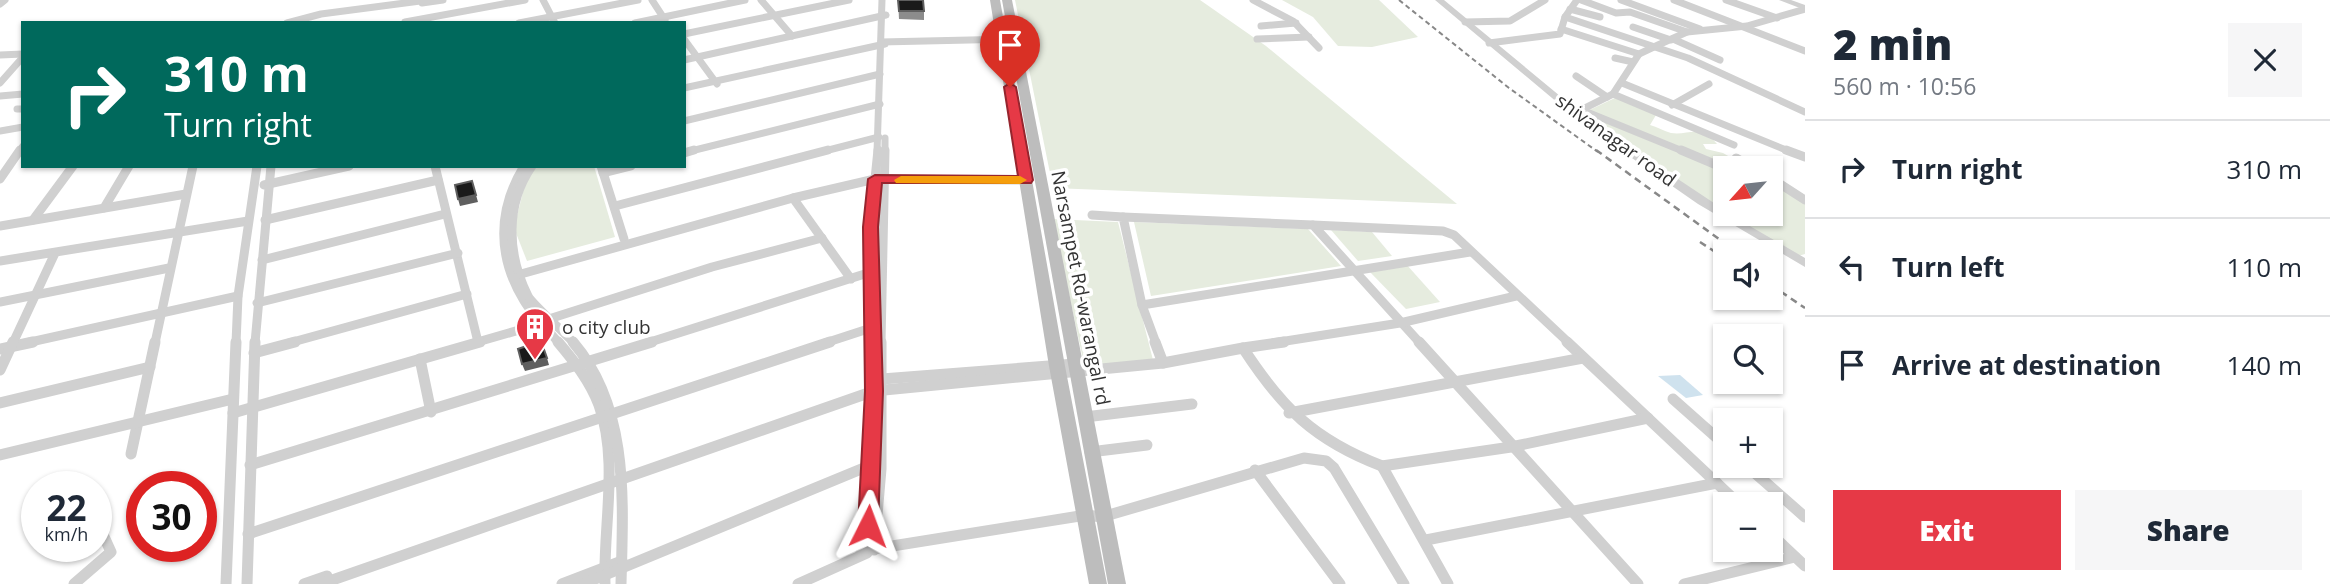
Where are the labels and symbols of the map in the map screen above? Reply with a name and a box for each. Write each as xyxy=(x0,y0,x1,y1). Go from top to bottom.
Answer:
pin xyxy=(980,15,1040,87)
street label: shivanagar road xyxy=(1551,88,1681,192)
north arrow xyxy=(1713,156,1783,226)
street label: Narsampet Rd-warangal rd xyxy=(1045,168,1117,408)
building icon: o city club xyxy=(514,306,556,361)
place label: o city club xyxy=(562,314,651,340)
speed limit sign: 30 xyxy=(126,471,217,562)
position arrow xyxy=(831,489,905,563)

